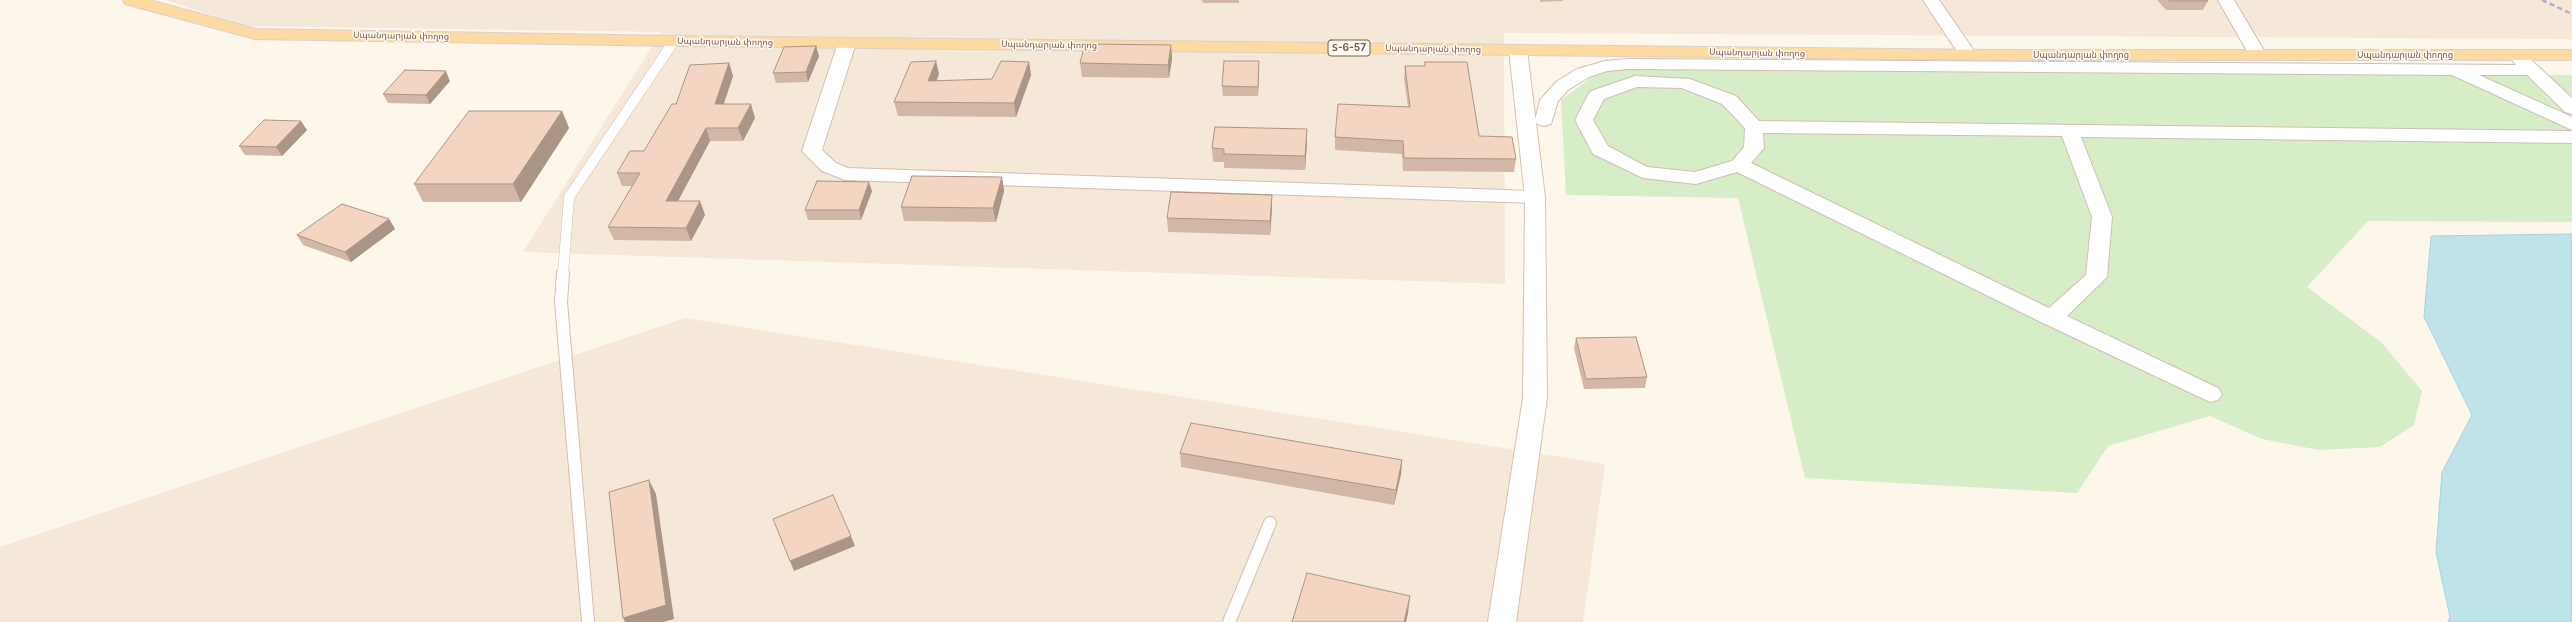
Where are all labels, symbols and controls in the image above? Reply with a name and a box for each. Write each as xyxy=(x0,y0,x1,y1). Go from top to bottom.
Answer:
street label: Սպանդարյան փողոց xyxy=(353,30,449,42)
street label: Սպանդարյան փողոց xyxy=(677,36,773,48)
street label: Սպանդարյան փողոց xyxy=(1001,39,1097,51)
road number: Տ-6-57 xyxy=(1328,40,1370,56)
street label: Սպանդարյան փողոց xyxy=(1385,43,1481,55)
street label: Սպանդարյան փողոց xyxy=(1709,47,1805,59)
street label: Սպանդարյան փողոց xyxy=(2033,50,2129,60)
street label: Սպանդարյան փողոց xyxy=(2357,50,2453,60)

